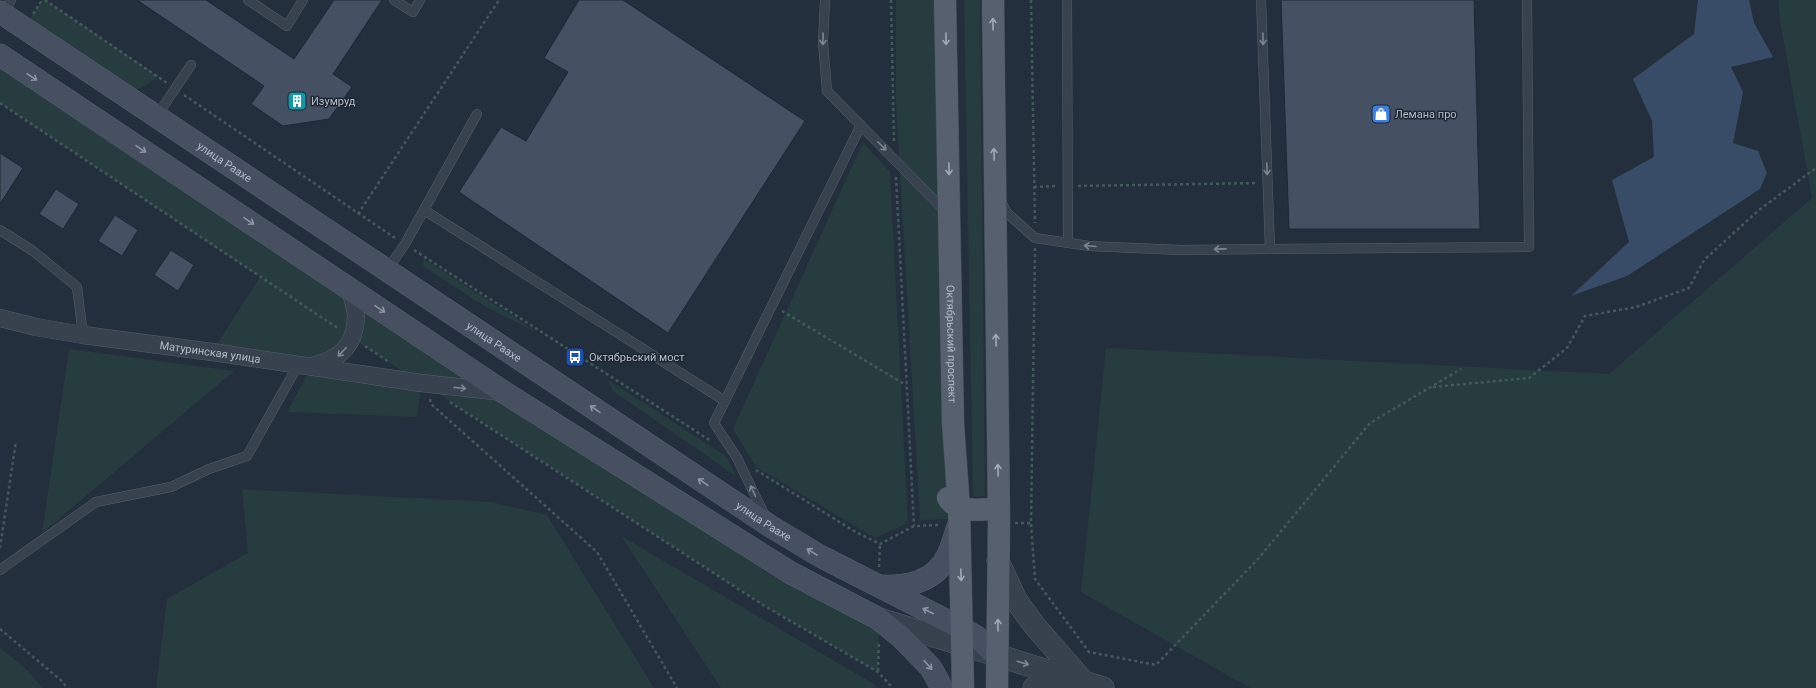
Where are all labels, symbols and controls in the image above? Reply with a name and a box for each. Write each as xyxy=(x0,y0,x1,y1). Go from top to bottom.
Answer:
one-way arrow xyxy=(989,18,997,31)
one-way arrow xyxy=(819,32,827,45)
one-way arrow xyxy=(942,32,950,45)
one-way arrow xyxy=(1259,32,1267,45)
one-way arrow xyxy=(27,73,38,81)
building icon: Изумруд xyxy=(286,90,308,112)
place label: Изумруд xyxy=(311,95,356,108)
shop icon: Лемана про xyxy=(1370,103,1392,125)
place label: Лемана про xyxy=(1395,108,1457,121)
street label: улица Раахе xyxy=(195,139,255,185)
one-way arrow xyxy=(877,141,887,151)
one-way arrow xyxy=(135,145,146,153)
one-way arrow xyxy=(990,148,998,161)
one-way arrow xyxy=(945,162,952,175)
one-way arrow xyxy=(1263,162,1271,175)
one-way arrow xyxy=(243,218,255,226)
one-way arrow xyxy=(1084,243,1097,250)
one-way arrow xyxy=(1214,246,1227,253)
street label: Октябрьский проспект xyxy=(944,285,959,404)
one-way arrow xyxy=(374,305,385,313)
street label: улица Раахе xyxy=(464,319,524,365)
one-way arrow xyxy=(993,334,1000,347)
street label: Матуринская улица xyxy=(159,339,261,366)
bus stop icon: Октябрьский мост xyxy=(564,346,586,368)
one-way arrow xyxy=(337,347,347,357)
place label: Октябрьский мост xyxy=(589,351,685,364)
one-way arrow xyxy=(453,384,466,391)
one-way arrow xyxy=(590,405,601,413)
one-way arrow xyxy=(994,464,1002,477)
one-way arrow xyxy=(697,477,709,485)
one-way arrow xyxy=(749,485,756,497)
street label: улица Раахе xyxy=(734,499,794,544)
one-way arrow xyxy=(806,547,818,555)
one-way arrow xyxy=(957,568,965,581)
one-way arrow xyxy=(922,607,934,614)
one-way arrow xyxy=(994,619,1001,632)
one-way arrow xyxy=(923,660,932,670)
one-way arrow xyxy=(1017,660,1030,667)

